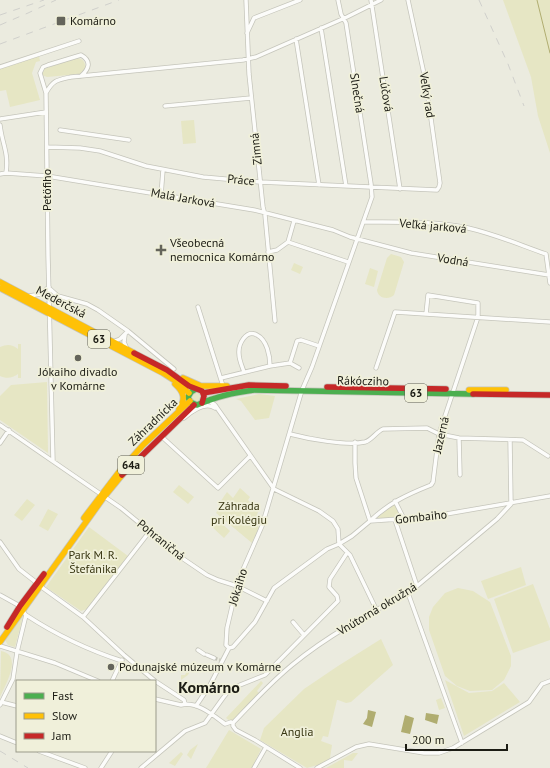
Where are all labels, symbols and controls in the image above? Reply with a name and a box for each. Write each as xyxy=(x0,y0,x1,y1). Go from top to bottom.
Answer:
place label: Komárno xyxy=(70,13,116,28)
marker: Komárno xyxy=(55,15,67,27)
street label: Veľký rad xyxy=(416,70,439,119)
street label: Slnečná xyxy=(347,72,368,114)
street label: Lúčová xyxy=(376,75,397,113)
street label: Zimná xyxy=(246,132,265,166)
street label: Petöfiho xyxy=(39,169,54,211)
street label: Práce xyxy=(227,171,255,188)
street label: Malá Jarková xyxy=(150,184,217,211)
street label: Veľká jarková xyxy=(398,215,467,236)
place label: Všeobecná nemocnica Komárno xyxy=(169,235,275,264)
marker: Všeobecná nemocnica Komárno xyxy=(155,244,167,256)
street label: Vodná xyxy=(435,249,470,269)
street label: Mederčská xyxy=(34,282,89,321)
road number: 63 xyxy=(88,330,110,348)
marker: Jókaiho divadlo v Komárne xyxy=(73,353,83,363)
place label: Jókaiho divadlo v Komárne xyxy=(38,364,117,393)
street label: Rákócziho xyxy=(337,373,389,388)
road number: 63 xyxy=(405,384,427,402)
street label: Záhradnícka xyxy=(125,395,180,449)
street label: Jazerná xyxy=(429,415,452,456)
road number: 64a xyxy=(118,456,144,474)
park label: Záhrada pri Kolégiu xyxy=(211,498,267,527)
street label: Gombaiho xyxy=(394,506,448,527)
street label: Pohraničná xyxy=(134,516,188,563)
park label: Park M. R. Štefánika xyxy=(69,547,117,576)
street label: Jókaiho xyxy=(225,567,250,608)
street label: Vnútorná okružná xyxy=(333,579,419,639)
place label: Podunajské múzeum v Komárne xyxy=(119,659,281,674)
marker: Podunajské múzeum v Komárne xyxy=(106,662,116,672)
district label: Komárno xyxy=(178,677,240,697)
legend xyxy=(16,680,156,752)
text: Fast xyxy=(52,688,73,703)
text: Slow xyxy=(52,708,77,723)
park label: Anglia xyxy=(281,724,313,739)
scale bar xyxy=(406,726,507,752)
text: Jam xyxy=(51,728,71,743)
text: 200 m xyxy=(412,732,445,747)

